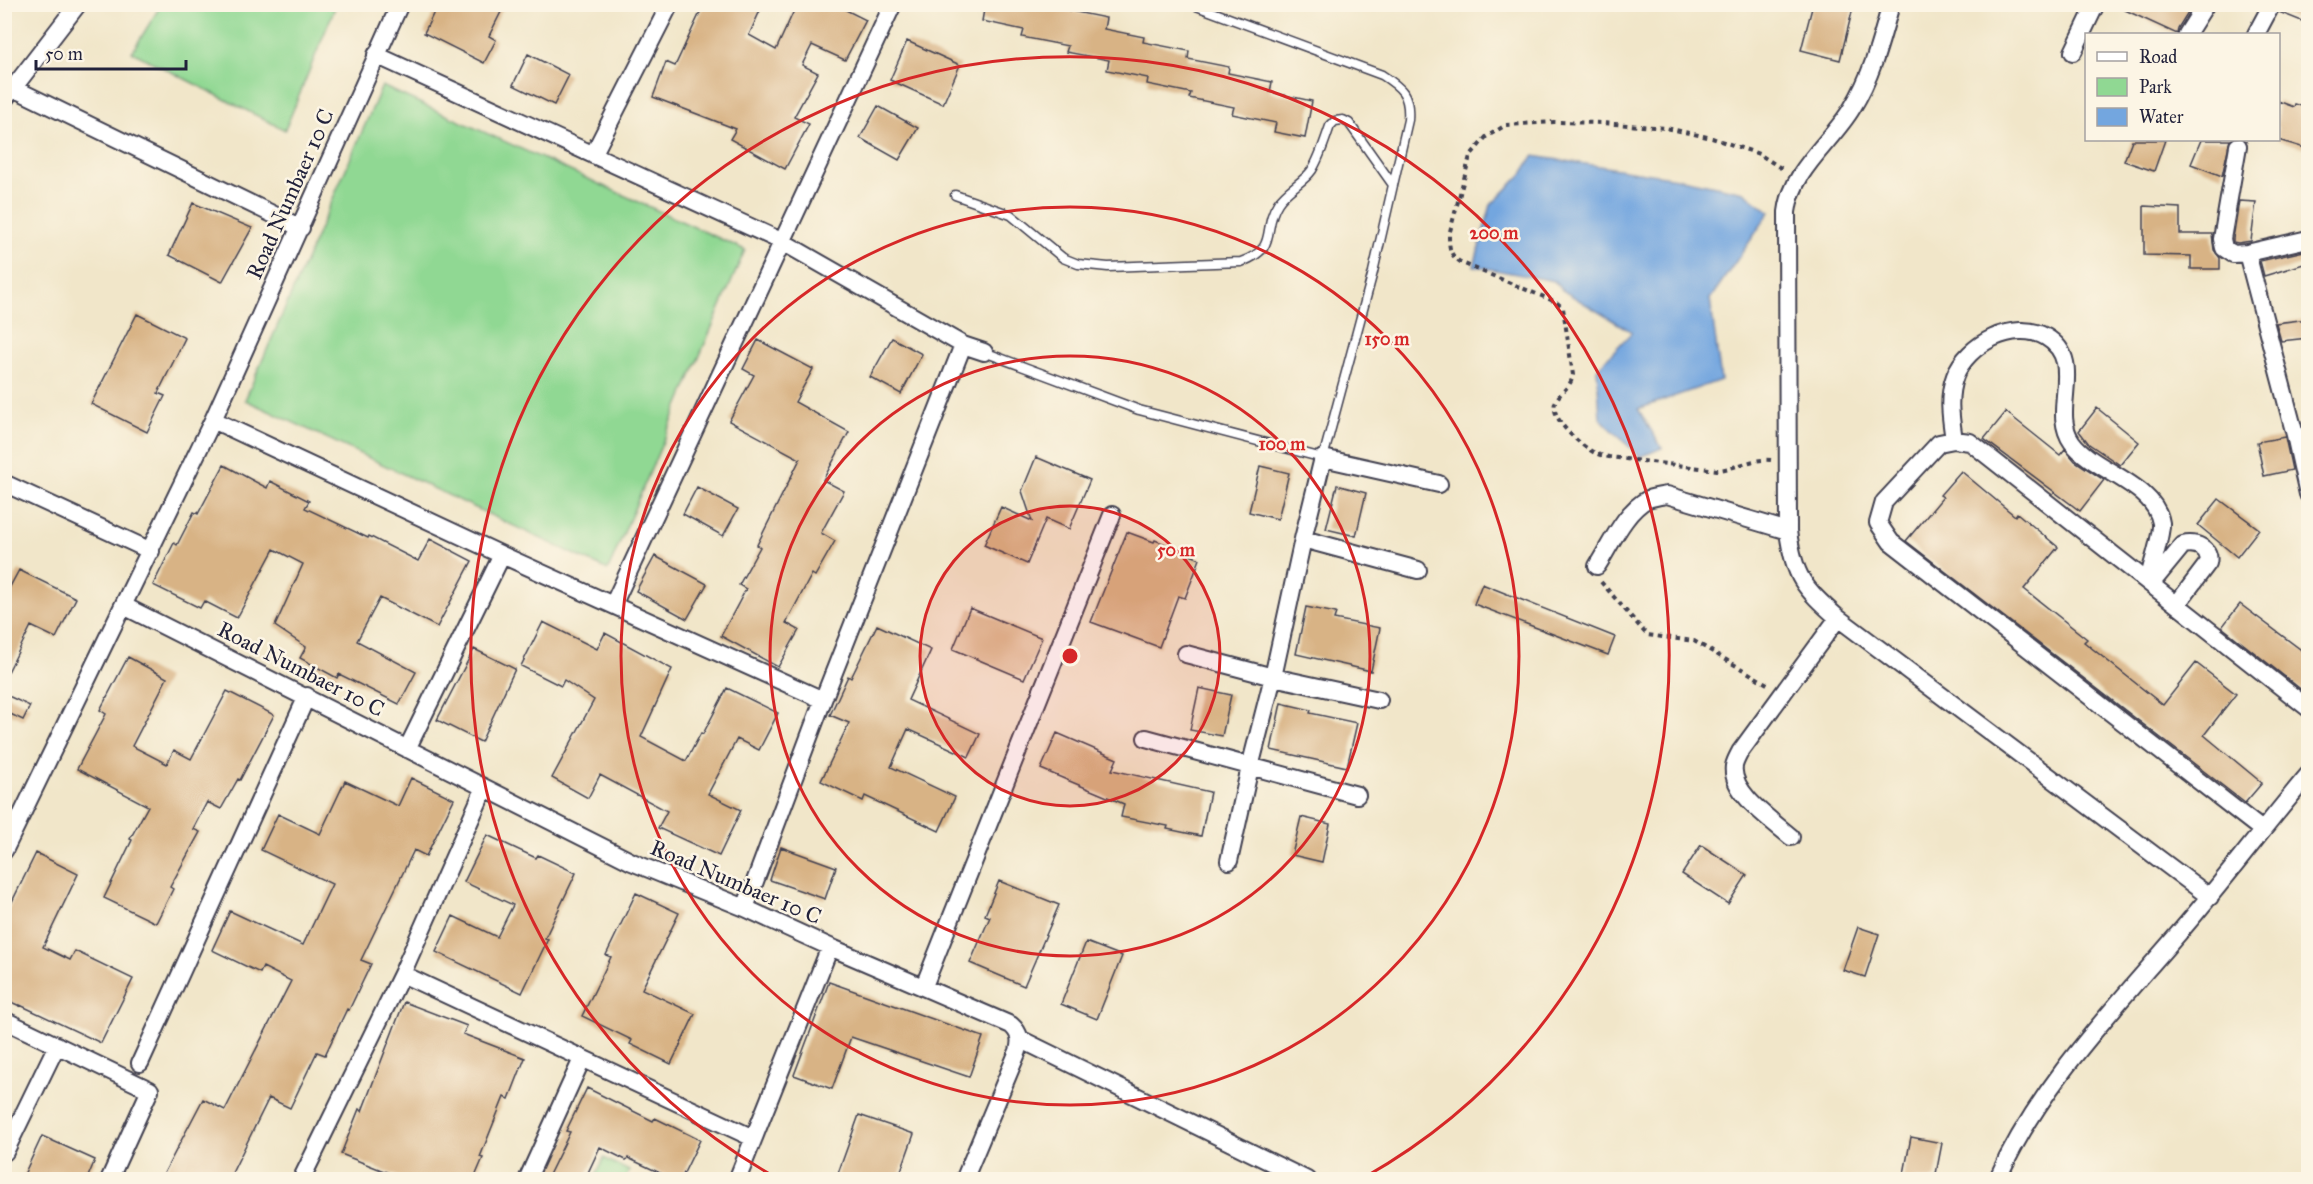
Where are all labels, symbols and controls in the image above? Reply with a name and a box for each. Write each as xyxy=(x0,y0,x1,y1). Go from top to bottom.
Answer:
scale bar xyxy=(36,33,186,71)
legend xyxy=(2085,33,2280,141)
text: 50 m xyxy=(45,43,83,65)
text: Road xyxy=(2139,46,2177,68)
text: Park xyxy=(2139,76,2172,98)
street label: Road Numbaer 10 C xyxy=(240,105,340,283)
text: Water xyxy=(2139,106,2184,128)
text: 200 m xyxy=(1470,222,1519,244)
text: 150 m xyxy=(1365,328,1410,350)
text: 100 m xyxy=(1259,433,1306,455)
text: 50 m xyxy=(1157,539,1196,561)
street label: Road Numbaer 10 C xyxy=(213,615,389,723)
centre of rings xyxy=(1060,646,1080,666)
street label: Road Numbaer 10 C xyxy=(646,834,826,930)

